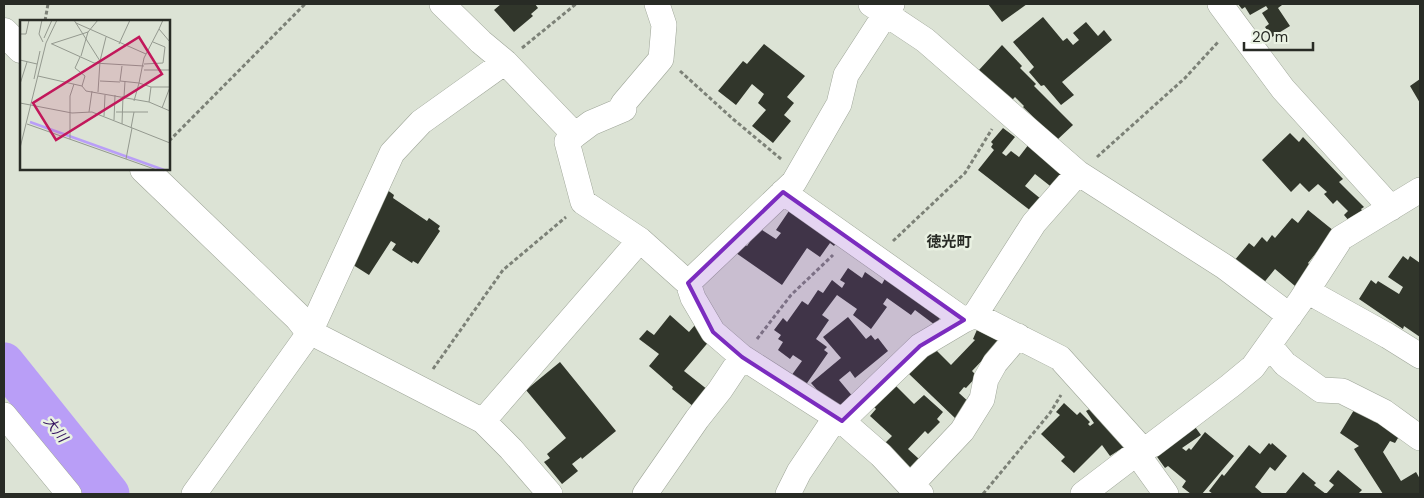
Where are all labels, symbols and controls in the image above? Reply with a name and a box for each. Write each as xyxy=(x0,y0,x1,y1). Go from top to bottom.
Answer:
inset map xyxy=(20,20,170,170)
scale bar xyxy=(1244,20,1313,52)
text: 20 m xyxy=(1252,27,1288,47)
district label: 徳光町 xyxy=(926,232,972,252)
water label: 大川 xyxy=(40,412,73,447)

